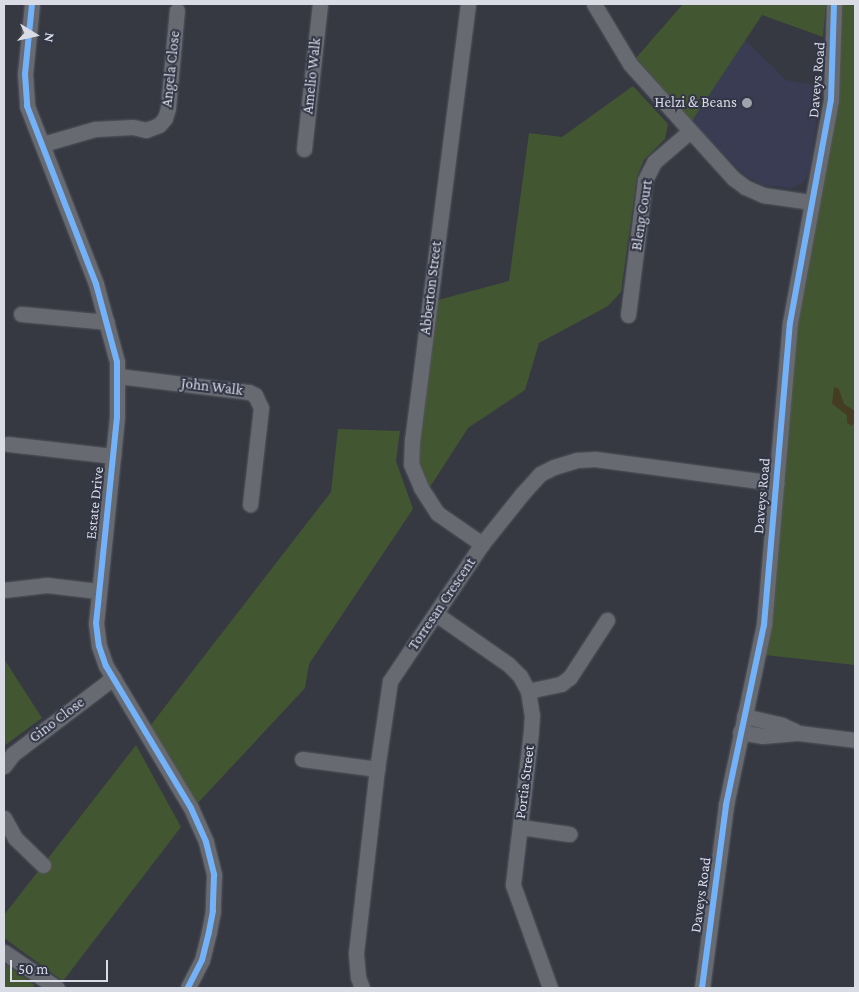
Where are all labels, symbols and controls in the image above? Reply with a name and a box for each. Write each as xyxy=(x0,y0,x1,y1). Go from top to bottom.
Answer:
north arrow xyxy=(10,10,60,60)
street label: Angela Close xyxy=(158,30,184,108)
text: N xyxy=(41,32,58,44)
street label: Amelio Walk xyxy=(299,37,325,115)
street label: Daveys Road xyxy=(805,41,829,119)
place label: Helzi & Beans xyxy=(655,94,737,112)
marker: Helzi & Beans xyxy=(741,97,753,109)
street label: Bleng Court xyxy=(628,178,656,252)
street label: Abberton Street xyxy=(416,240,446,336)
street label: John Walk xyxy=(180,374,244,400)
street label: Daveys Road xyxy=(750,457,774,535)
street label: Estate Drive xyxy=(82,466,108,540)
street label: Torresan Crescent xyxy=(404,554,480,654)
street label: Gino Close xyxy=(26,693,88,747)
street label: Portia Street xyxy=(512,744,538,820)
street label: Daveys Road xyxy=(687,856,715,934)
scale bar xyxy=(12,950,110,982)
text: 50 m xyxy=(18,961,48,977)

